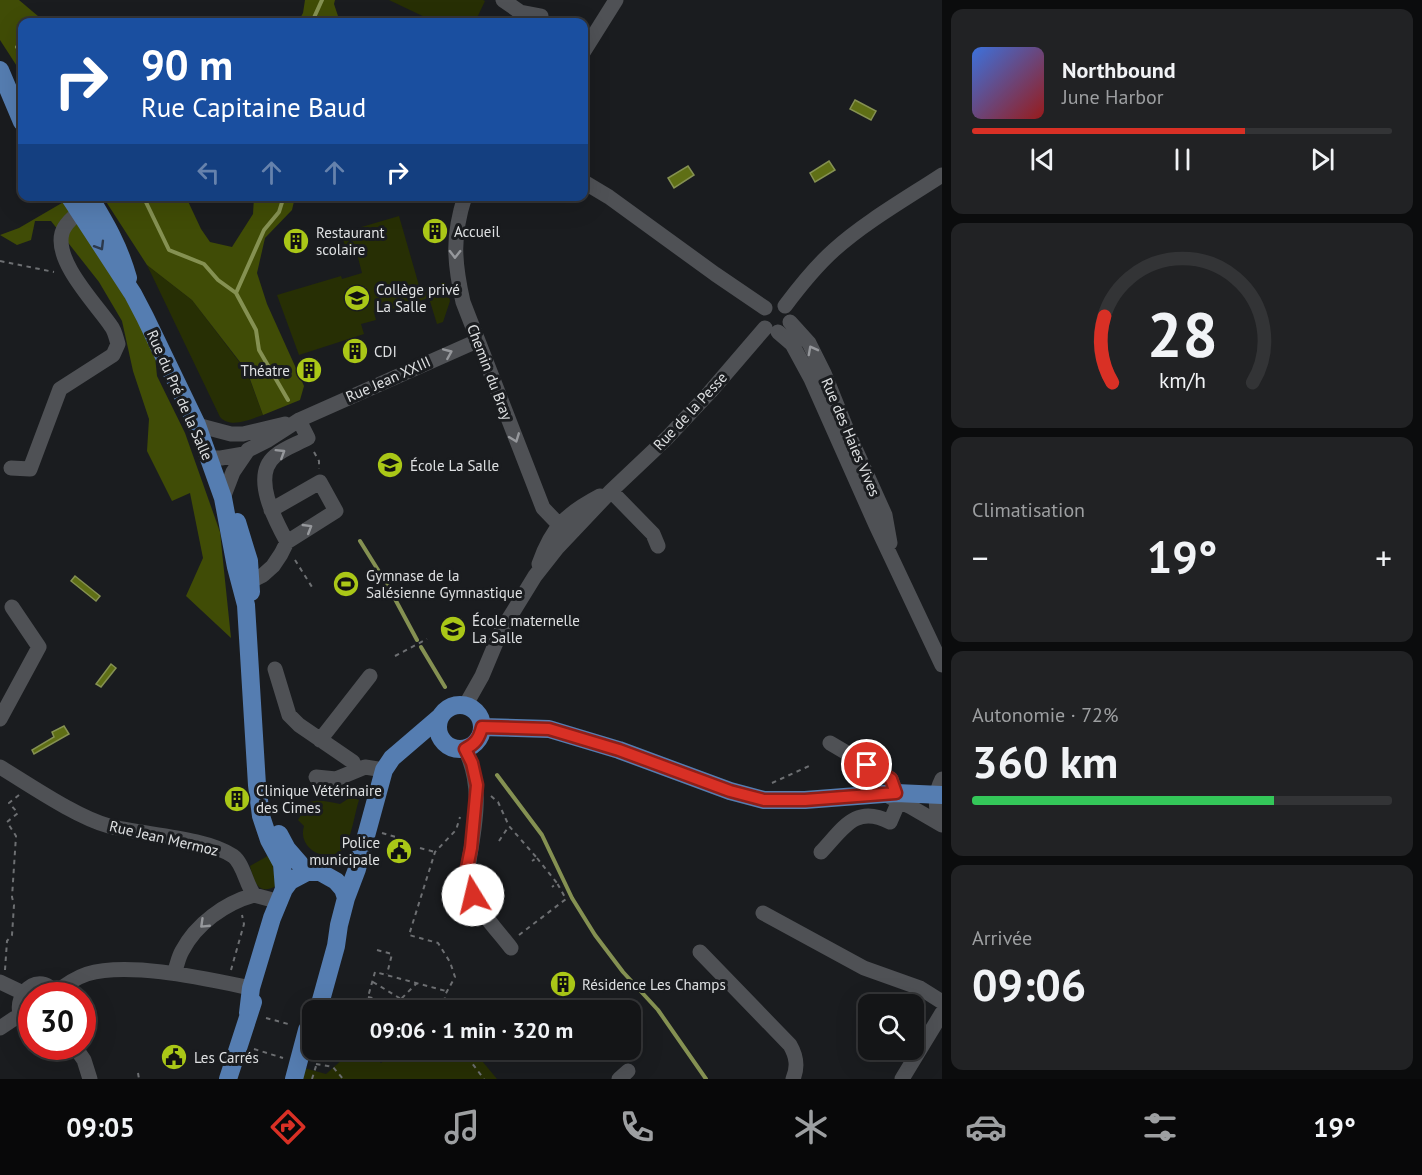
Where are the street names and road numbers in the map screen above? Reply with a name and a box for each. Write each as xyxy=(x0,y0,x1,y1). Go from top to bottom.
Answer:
street label: Chemin du Bray xyxy=(463,321,517,423)
street label: Rue du Pré de la Salle xyxy=(143,327,217,463)
street label: Rue Jean XXIII xyxy=(343,352,433,406)
street label: Rue de la Pesse xyxy=(649,368,731,454)
street label: Rue des Haies Vives xyxy=(817,375,885,499)
street label: Rue Jean Mermoz xyxy=(108,816,220,860)

